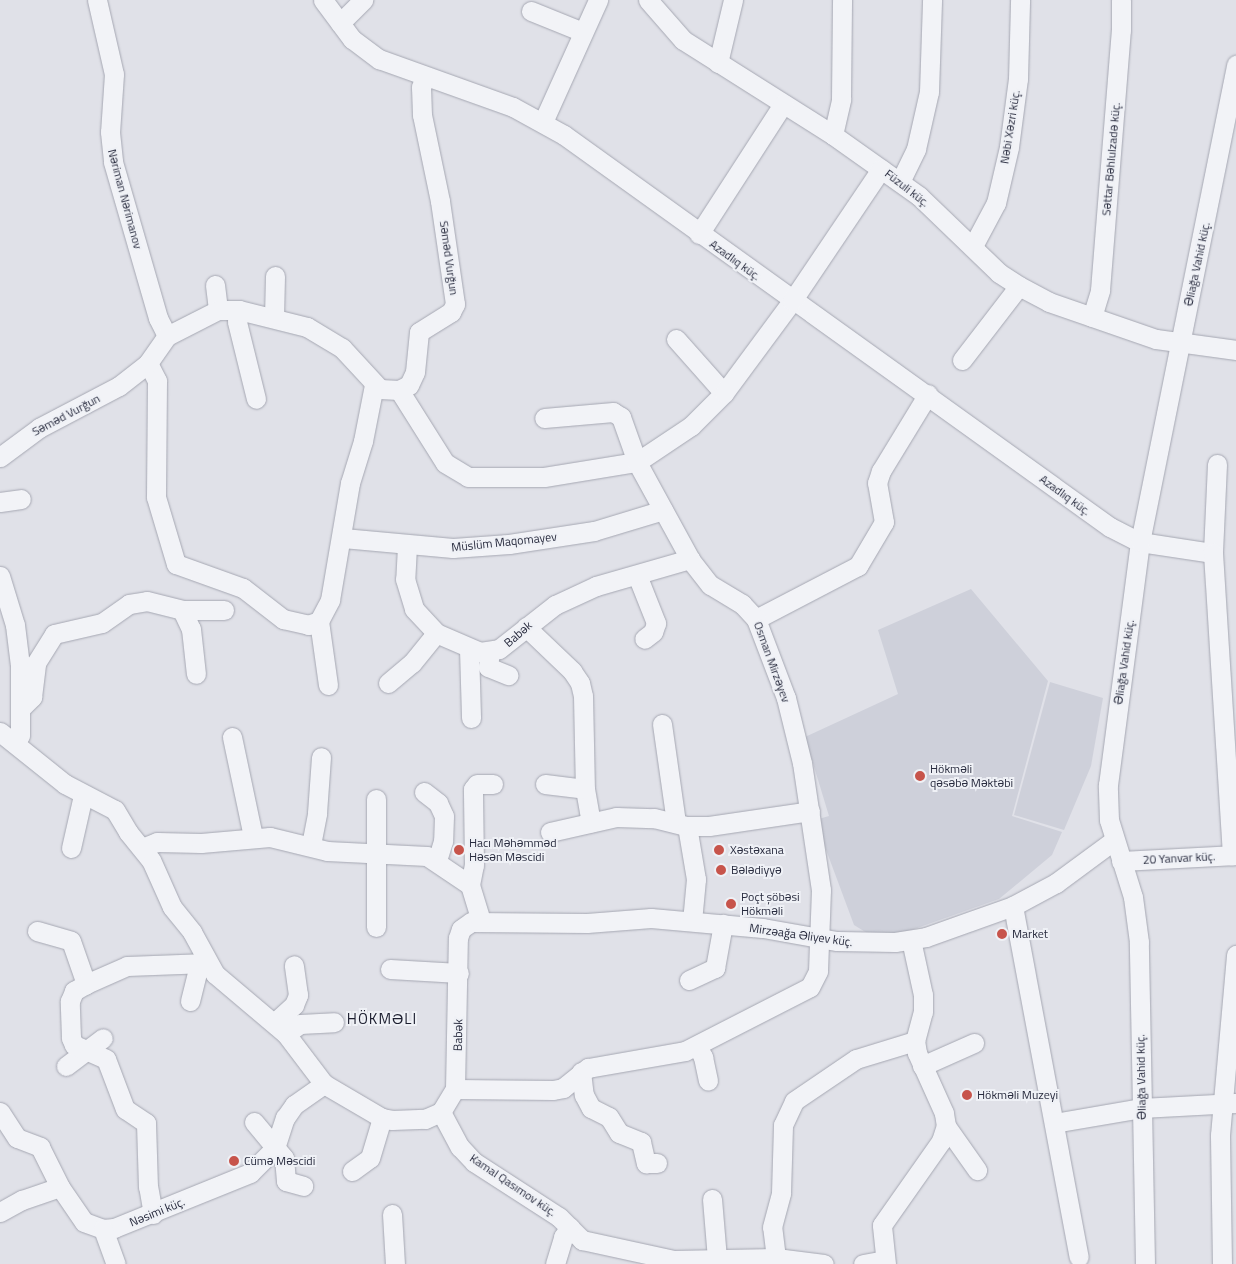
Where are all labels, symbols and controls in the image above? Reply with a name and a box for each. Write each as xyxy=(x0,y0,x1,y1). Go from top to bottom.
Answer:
street label: Nəbi Xəzri küç. xyxy=(997,89,1023,165)
street label: Səttar Bəhlulzadə küç. xyxy=(1099,102,1123,216)
street label: Nəriman Nərimanov xyxy=(105,148,145,250)
street label: Füzuli küç. xyxy=(882,166,932,210)
street label: Səməd Vurğun xyxy=(437,220,461,296)
street label: Əliağa Vahid küç. xyxy=(1181,220,1213,308)
street label: Azadlıq küç. xyxy=(707,237,763,283)
street label: Səməd Vurğun xyxy=(30,391,102,439)
street label: Azadlıq küç. xyxy=(1037,472,1093,518)
street label: Müslüm Maqomayev xyxy=(451,529,557,555)
street label: Babək xyxy=(501,618,535,650)
street label: Əliağa Vahid küç. xyxy=(1111,618,1137,706)
street label: Osman Mirzəyev xyxy=(751,620,793,704)
place label: Hökməli qəsəbə Məktəbi xyxy=(930,762,1013,790)
marker: Hökməli qəsəbə Məktəbi xyxy=(914,770,926,782)
place label: Hacı Məhəmməd Həsən Məscidi xyxy=(469,836,557,864)
marker: Xəstəxana xyxy=(712,843,726,857)
place label: Xəstəxana xyxy=(730,843,784,857)
marker: Hacı Məhəmməd Həsən Məscidi xyxy=(453,844,465,856)
street label: 20 Yanvar küç. xyxy=(1142,849,1216,867)
place label: Bələdiyyə xyxy=(731,863,782,877)
marker: Bələdiyyə xyxy=(715,864,727,876)
place label: Poçt şöbəsi Hökməli xyxy=(741,890,800,918)
marker: Poçt şöbəsi Hökməli xyxy=(725,898,737,910)
street label: Mirzəağa Əliyev küç. xyxy=(748,921,854,949)
place label: Market xyxy=(1012,927,1048,941)
marker: Market xyxy=(996,928,1008,940)
district label: HÖKMƏLI xyxy=(346,1010,418,1028)
street label: Babək xyxy=(451,1019,465,1051)
street label: Əliağa Vahid küç. xyxy=(1133,1034,1149,1120)
place label: Hökməli Muzeyi xyxy=(977,1088,1058,1102)
marker: Hökməli Muzeyi xyxy=(961,1089,973,1101)
street label: Kamal Qasımov küç. xyxy=(467,1151,559,1219)
place label: Cümə Məscidi xyxy=(244,1154,315,1168)
marker: Cümə Məscidi xyxy=(228,1155,240,1167)
street label: Nəsimi küç. xyxy=(127,1194,187,1230)

